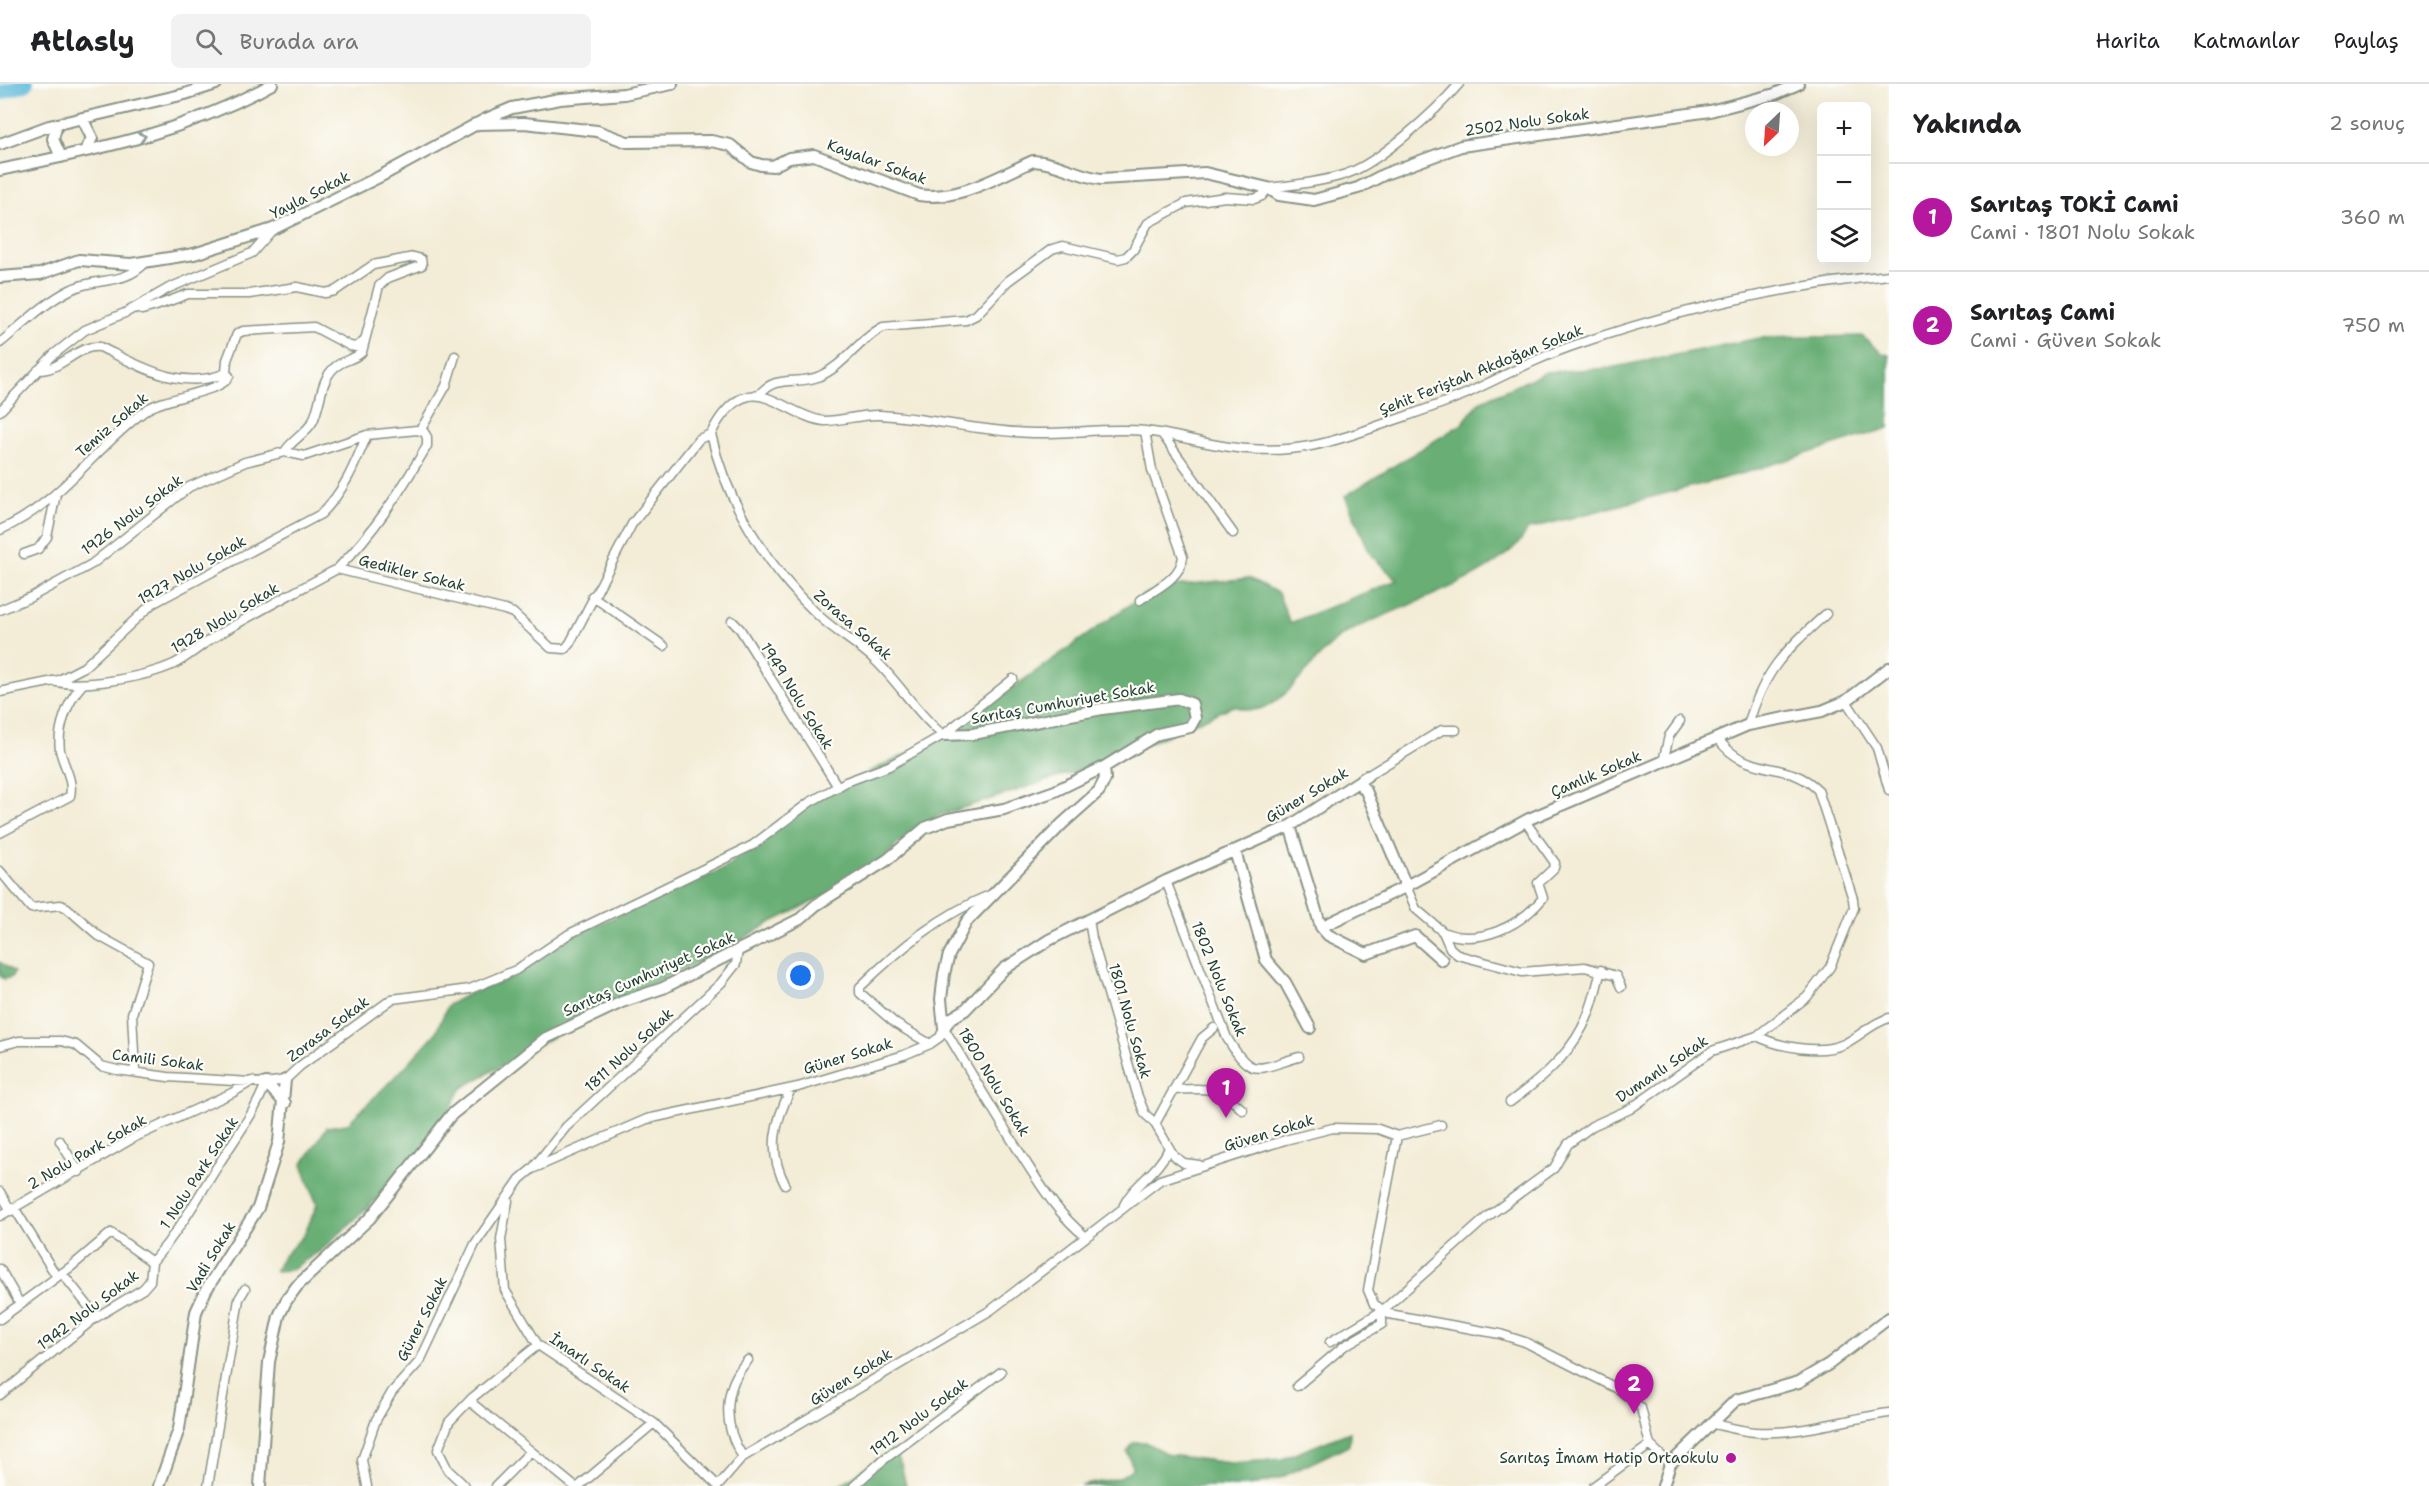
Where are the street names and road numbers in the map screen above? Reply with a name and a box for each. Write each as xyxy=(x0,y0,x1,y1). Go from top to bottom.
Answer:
street label: 2502 Nolu Sokak xyxy=(1463,103,1591,141)
street label: Kayalar Sokak xyxy=(824,135,930,189)
street label: Yayla Sokak xyxy=(267,166,353,224)
street label: Şehit Feriştah Akdoğan Sokak xyxy=(1376,320,1586,420)
street label: Temiz Sokak xyxy=(72,388,152,462)
street label: 1926 Nolu Sokak xyxy=(77,470,187,560)
street label: 1927 Nolu Sokak xyxy=(134,531,250,609)
street label: Gedikler Sokak xyxy=(356,550,468,596)
street label: 1928 Nolu Sokak xyxy=(167,578,283,658)
street label: Zorasa Sokak xyxy=(810,585,896,665)
street label: 1949 Nolu Sokak xyxy=(756,639,838,753)
street label: Sarıtaş Cumhuriyet Sokak xyxy=(969,677,1157,729)
street label: Çamlık Sokak xyxy=(1548,746,1644,802)
street label: Güner Sokak xyxy=(1262,763,1352,827)
street label: 1802 Nolu Sokak xyxy=(1187,918,1251,1040)
street label: Sarıtaş Cumhuriyet Sokak xyxy=(560,927,738,1021)
street label: 1801 Nolu Sokak xyxy=(1104,961,1156,1081)
street label: Zorasa Sokak xyxy=(283,992,373,1066)
street label: 1811 Nolu Sokak xyxy=(580,1004,678,1096)
street label: 1800 Nolu Sokak xyxy=(954,1024,1034,1140)
street label: Dumanlı Sokak xyxy=(1612,1031,1712,1107)
street label: Güner Sokak xyxy=(801,1033,895,1079)
street label: Camili Sokak xyxy=(111,1044,205,1076)
street label: 2 Nolu Park Sokak xyxy=(24,1110,150,1194)
street label: Güven Sokak xyxy=(1221,1110,1317,1156)
street label: 1 Nolu Park Sokak xyxy=(155,1113,243,1233)
street label: Vadi Sokak xyxy=(182,1218,240,1296)
street label: 1942 Nolu Sokak xyxy=(33,1265,143,1355)
street label: Güner Sokak xyxy=(392,1273,452,1365)
street label: İmarlı Sokak xyxy=(546,1329,634,1397)
street label: Güven Sokak xyxy=(806,1344,896,1410)
street label: 1912 Nolu Sokak xyxy=(866,1373,972,1461)

